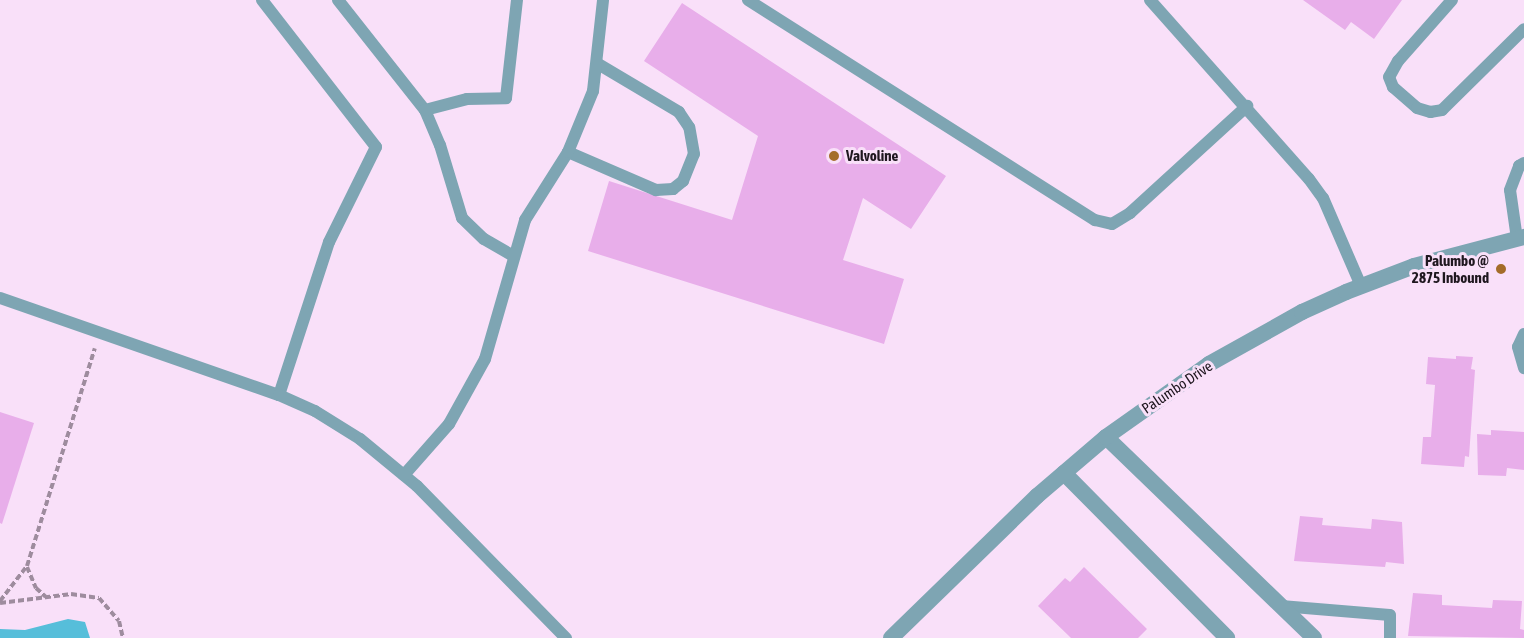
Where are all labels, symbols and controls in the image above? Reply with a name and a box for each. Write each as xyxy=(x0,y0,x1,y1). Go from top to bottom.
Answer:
place label: Valvoline xyxy=(846,147,898,165)
marker: Valvoline xyxy=(827,149,841,163)
place label: Palumbo @ 2875 Inbound xyxy=(1412,251,1489,286)
marker: Palumbo @ 2875 Inbound xyxy=(1494,262,1508,276)
street label: Palumbo Drive xyxy=(1138,357,1216,417)

